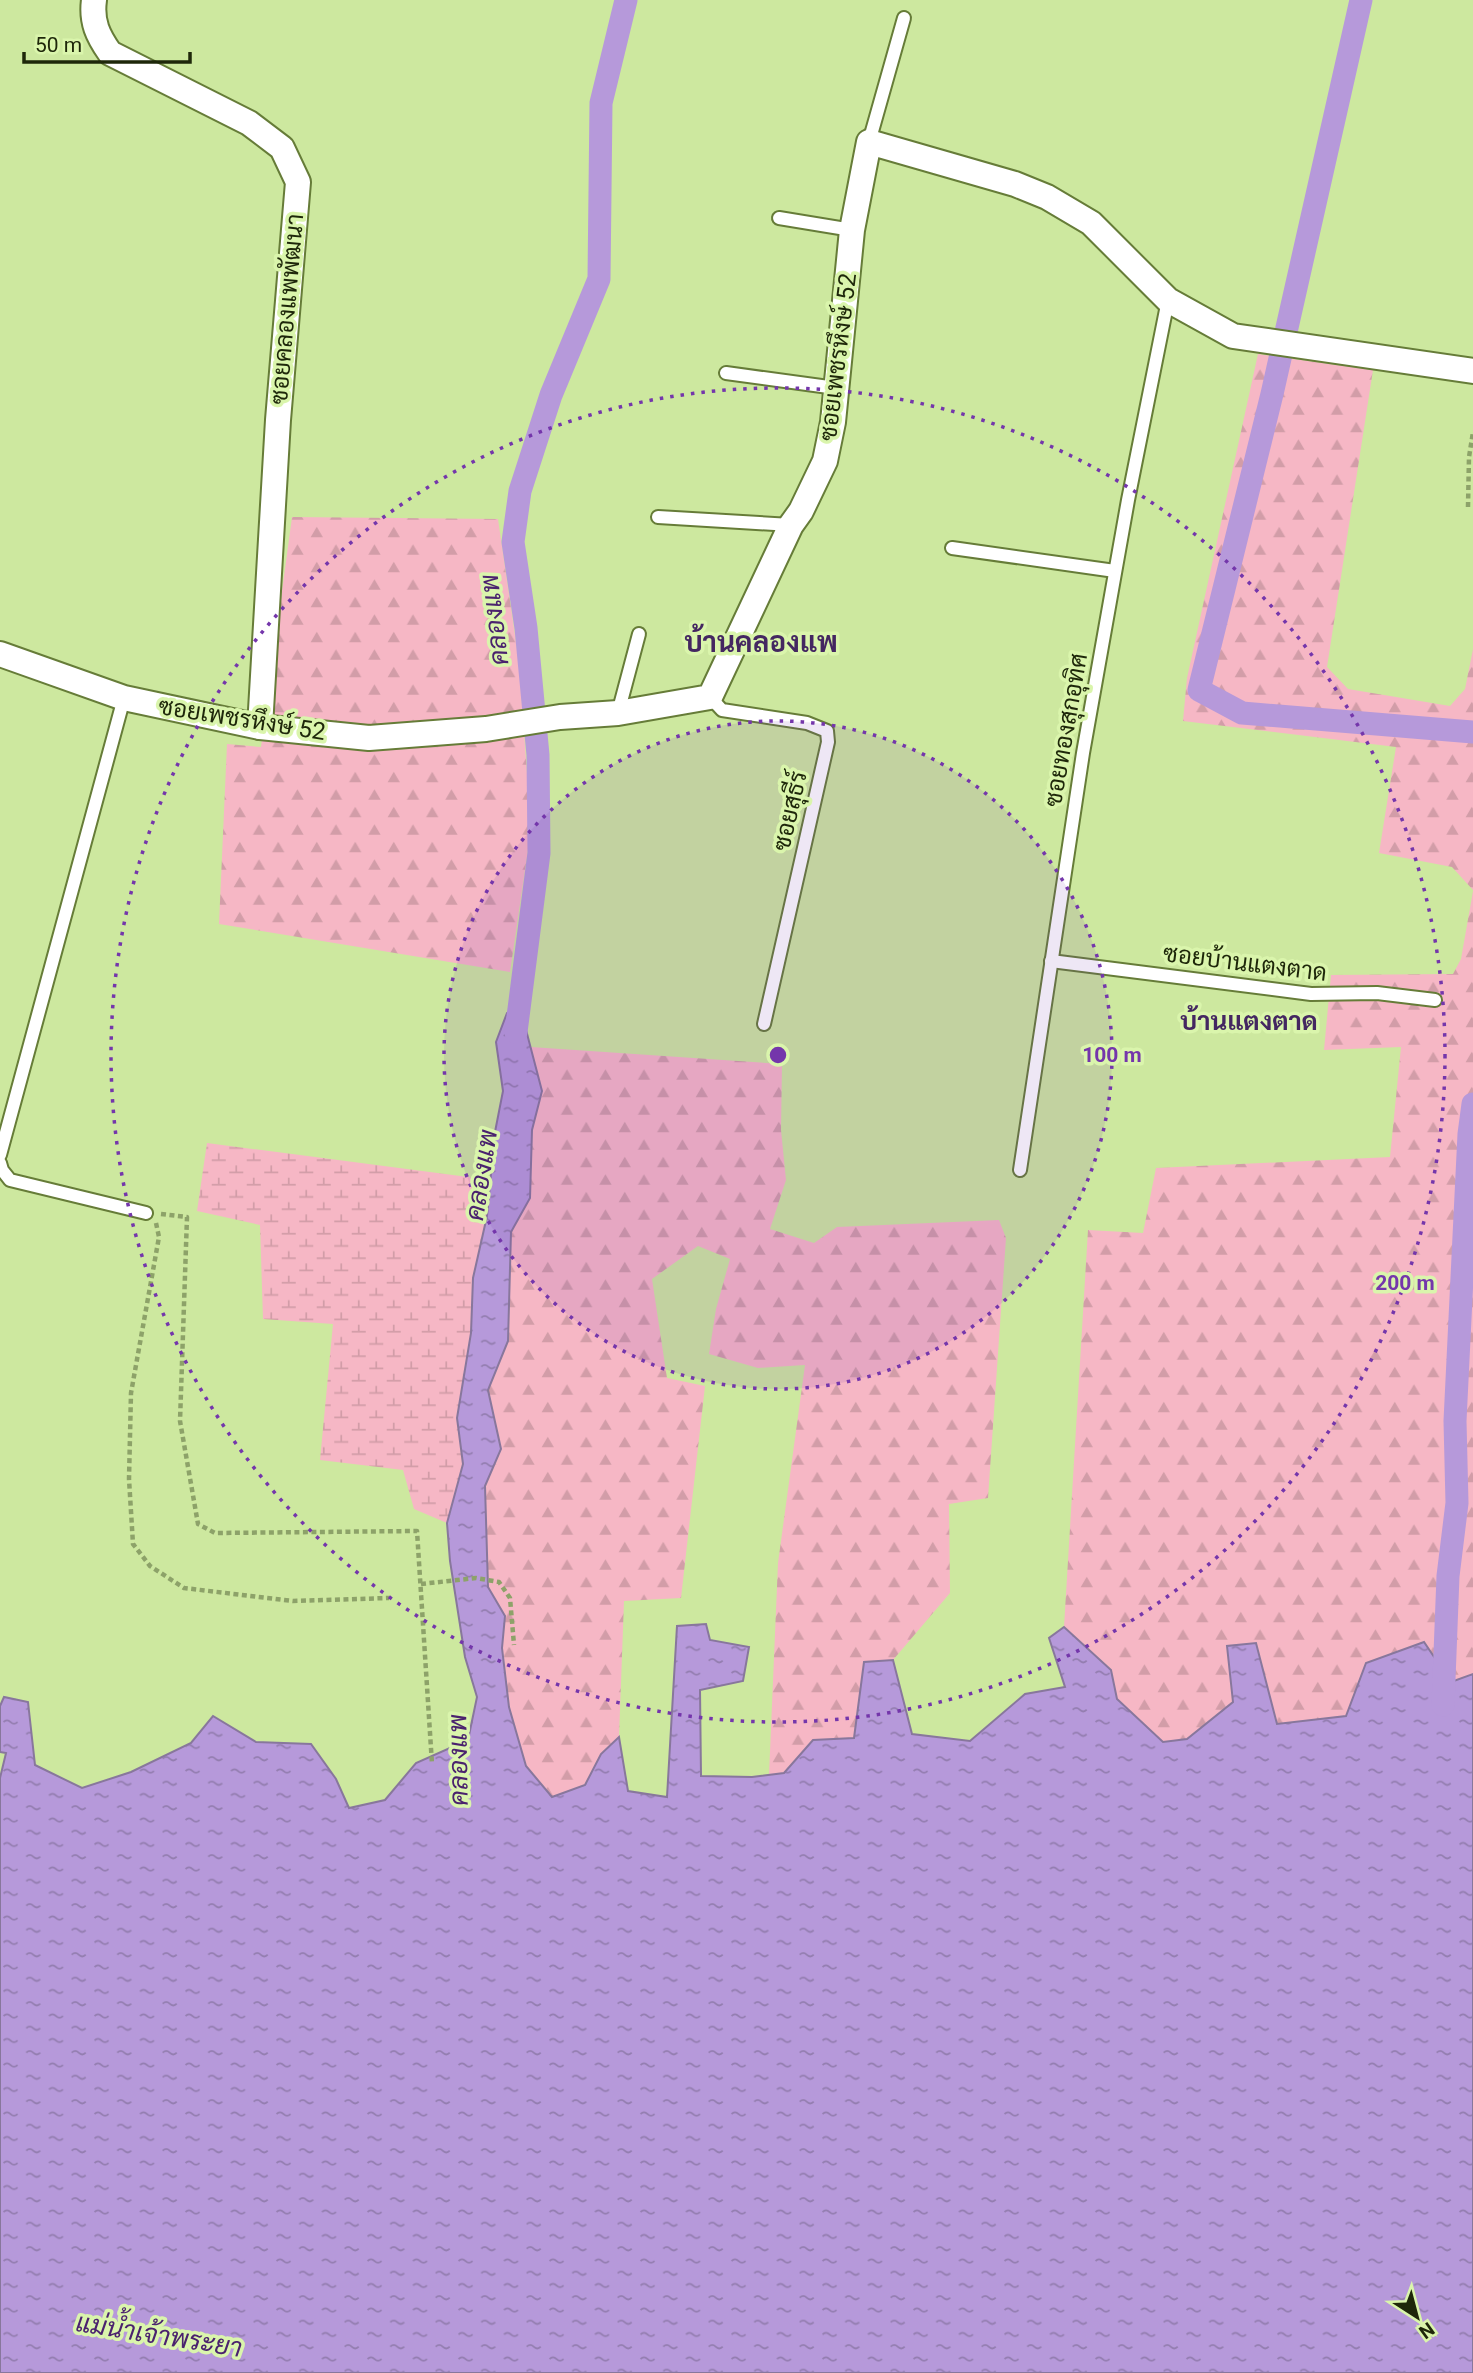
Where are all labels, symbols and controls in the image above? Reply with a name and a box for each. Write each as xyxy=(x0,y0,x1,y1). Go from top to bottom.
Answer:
scale bar xyxy=(24,21,191,65)
text: 50 m xyxy=(35,33,82,57)
street label: ซอยคลองแพพัฒนา xyxy=(265,212,309,406)
street label: ซอยเพชรหึงษ์ 52 xyxy=(812,271,862,442)
water label: คลองแพ xyxy=(473,572,514,667)
district label: บ้านคลองแพ xyxy=(684,623,838,659)
street label: ซอยทองสุกอุทิศ xyxy=(1039,651,1095,809)
street label: ซอยเพชรหึงษ์ 52 xyxy=(156,690,328,746)
street label: ซอยสุธีร์ xyxy=(765,768,815,854)
street label: ซอยบ้านแตงตาด xyxy=(1162,938,1329,987)
district label: บ้านแตงตาด xyxy=(1180,1004,1318,1036)
centre of rings xyxy=(766,1043,790,1067)
text: 100 m xyxy=(1082,1043,1142,1067)
water label: คลองแพ xyxy=(459,1127,503,1223)
text: 200 m xyxy=(1375,1271,1435,1295)
water label: คลองแพ xyxy=(442,1714,474,1806)
north arrow xyxy=(1382,2282,1452,2352)
water label: แม่น้ำเจ้าพระยา xyxy=(74,2301,245,2363)
text: N xyxy=(1415,2317,1439,2344)

